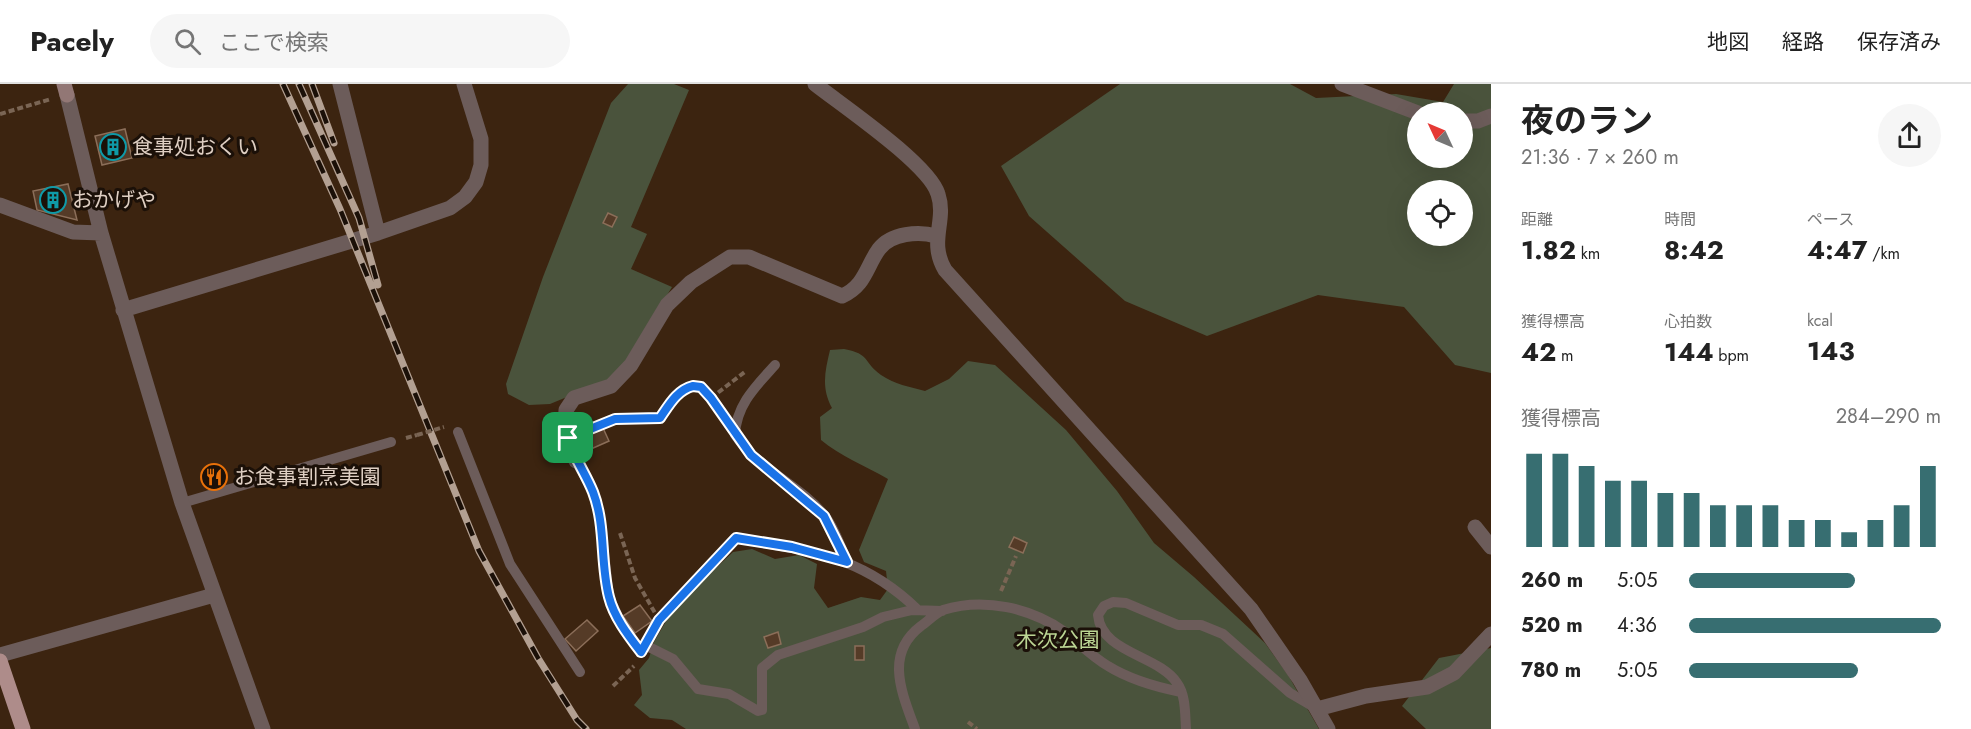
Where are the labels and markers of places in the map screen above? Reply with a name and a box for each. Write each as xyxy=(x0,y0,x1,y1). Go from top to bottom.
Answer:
building icon: 食事処おくい xyxy=(98,132,128,162)
place label: 食事処おくい xyxy=(132,132,258,162)
building icon: おかげや xyxy=(38,185,68,215)
place label: おかげや xyxy=(72,185,156,215)
pin xyxy=(542,412,593,463)
restaurant icon: お食事割烹美園 xyxy=(199,462,229,492)
place label: お食事割烹美園 xyxy=(234,462,381,492)

